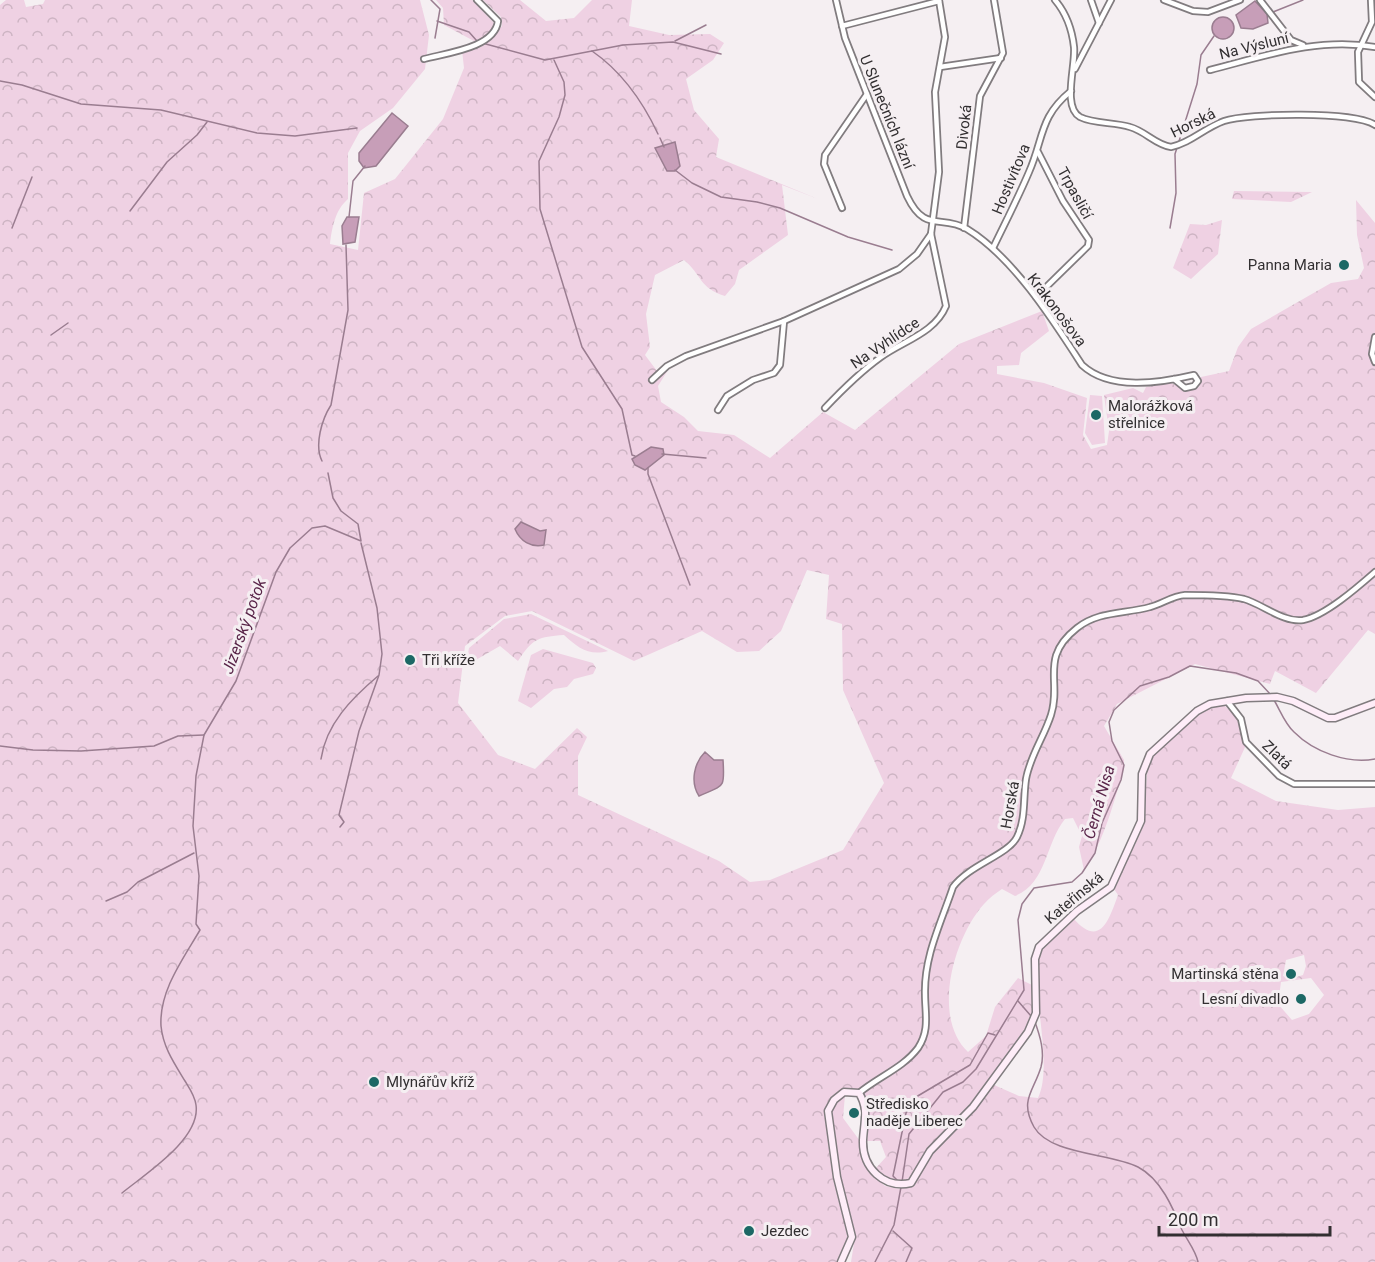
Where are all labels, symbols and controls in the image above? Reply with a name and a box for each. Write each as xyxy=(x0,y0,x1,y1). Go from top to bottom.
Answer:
street label: Na Výsluní xyxy=(1217,28,1292,63)
street label: U Slunečních lázní xyxy=(856,52,919,173)
street label: Divoká xyxy=(953,104,975,150)
street label: Horská xyxy=(1168,104,1218,142)
street label: Hostivítova xyxy=(988,141,1034,217)
street label: Trpasličí xyxy=(1053,164,1097,223)
place label: Panna Maria xyxy=(1248,256,1332,274)
marker: Panna Maria xyxy=(1337,258,1351,272)
street label: Krakonošova xyxy=(1024,270,1090,350)
street label: Na Vyhlídce xyxy=(847,313,923,373)
place label: Malorážková střelnice xyxy=(1108,397,1193,432)
marker: Malorážková střelnice xyxy=(1089,408,1103,422)
water label: Jizerský potok xyxy=(218,575,270,676)
place label: Tři kříže xyxy=(422,651,475,669)
marker: Tři kříže xyxy=(403,653,417,667)
street label: Zlatá xyxy=(1259,737,1295,773)
water label: Černá Nisa xyxy=(1078,763,1119,841)
street label: Horská xyxy=(997,780,1023,830)
street label: Kateřinská xyxy=(1041,868,1107,928)
place label: Martinská stěna xyxy=(1171,965,1279,983)
marker: Martinská stěna xyxy=(1284,967,1298,981)
place label: Lesní divadlo xyxy=(1201,990,1289,1008)
marker: Lesní divadlo xyxy=(1294,992,1308,1006)
place label: Mlynářův kříž xyxy=(386,1073,474,1091)
marker: Mlynářův kříž xyxy=(367,1075,381,1089)
place label: Středisko naděje Liberec xyxy=(866,1095,963,1130)
marker: Středisko naděje Liberec xyxy=(847,1106,861,1120)
scale bar xyxy=(1159,1199,1330,1237)
text: 200 m xyxy=(1168,1209,1219,1230)
place label: Jezdec xyxy=(761,1222,809,1240)
marker: Jezdec xyxy=(742,1224,756,1238)

